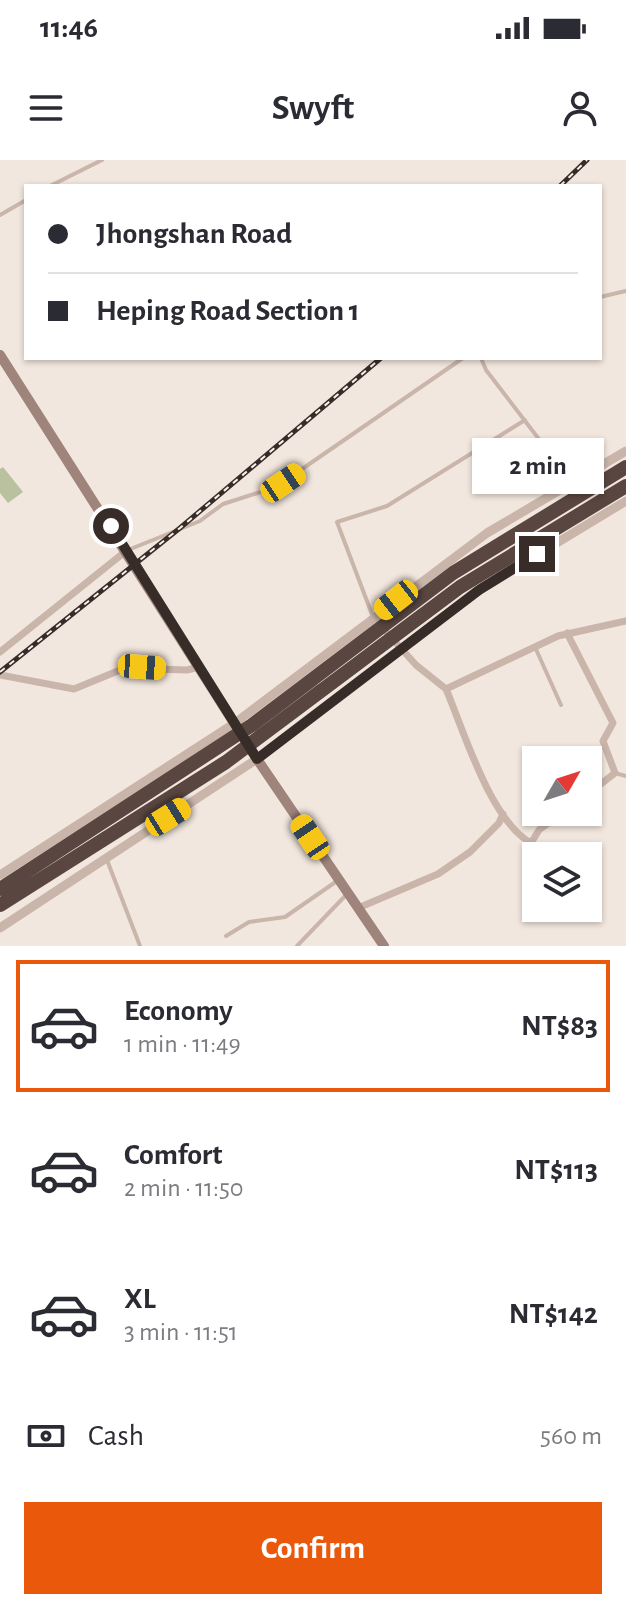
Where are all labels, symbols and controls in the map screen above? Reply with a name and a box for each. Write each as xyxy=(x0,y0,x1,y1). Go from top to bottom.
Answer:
text: 11:46 xyxy=(40,13,98,43)
icon: menu xyxy=(24,86,68,130)
icon: person xyxy=(558,86,602,130)
text: Swyft xyxy=(272,90,354,126)
text: Jhongshan Road xyxy=(96,219,292,249)
text: Heping Road Section 1 xyxy=(96,296,359,326)
callout: 2 min xyxy=(471,438,603,494)
text: 2 min xyxy=(509,453,567,479)
car xyxy=(256,460,310,506)
route start xyxy=(93,508,129,544)
route end xyxy=(519,536,555,572)
car xyxy=(370,576,422,624)
car xyxy=(117,653,167,681)
north arrow xyxy=(522,746,602,826)
map controls xyxy=(522,746,602,922)
car xyxy=(141,794,195,840)
car xyxy=(287,810,333,864)
button: layers xyxy=(522,842,602,922)
icon: car xyxy=(28,990,100,1062)
text: Economy xyxy=(124,996,233,1026)
text: NT$83 xyxy=(521,1011,598,1041)
text: 1 min · 11:49 xyxy=(124,1031,241,1057)
icon: car xyxy=(28,1134,100,1206)
text: Comfort xyxy=(124,1140,223,1170)
text: NT$113 xyxy=(514,1155,598,1185)
text: 2 min · 11:50 xyxy=(124,1175,244,1201)
icon: car xyxy=(28,1278,100,1350)
text: XL xyxy=(124,1284,156,1314)
text: NT$142 xyxy=(509,1299,598,1329)
text: 3 min · 11:51 xyxy=(124,1319,238,1345)
icon: cash xyxy=(24,1414,68,1458)
text: Cash xyxy=(88,1421,144,1451)
text: 560 m xyxy=(540,1423,602,1449)
button: Confirm xyxy=(24,1502,602,1594)

